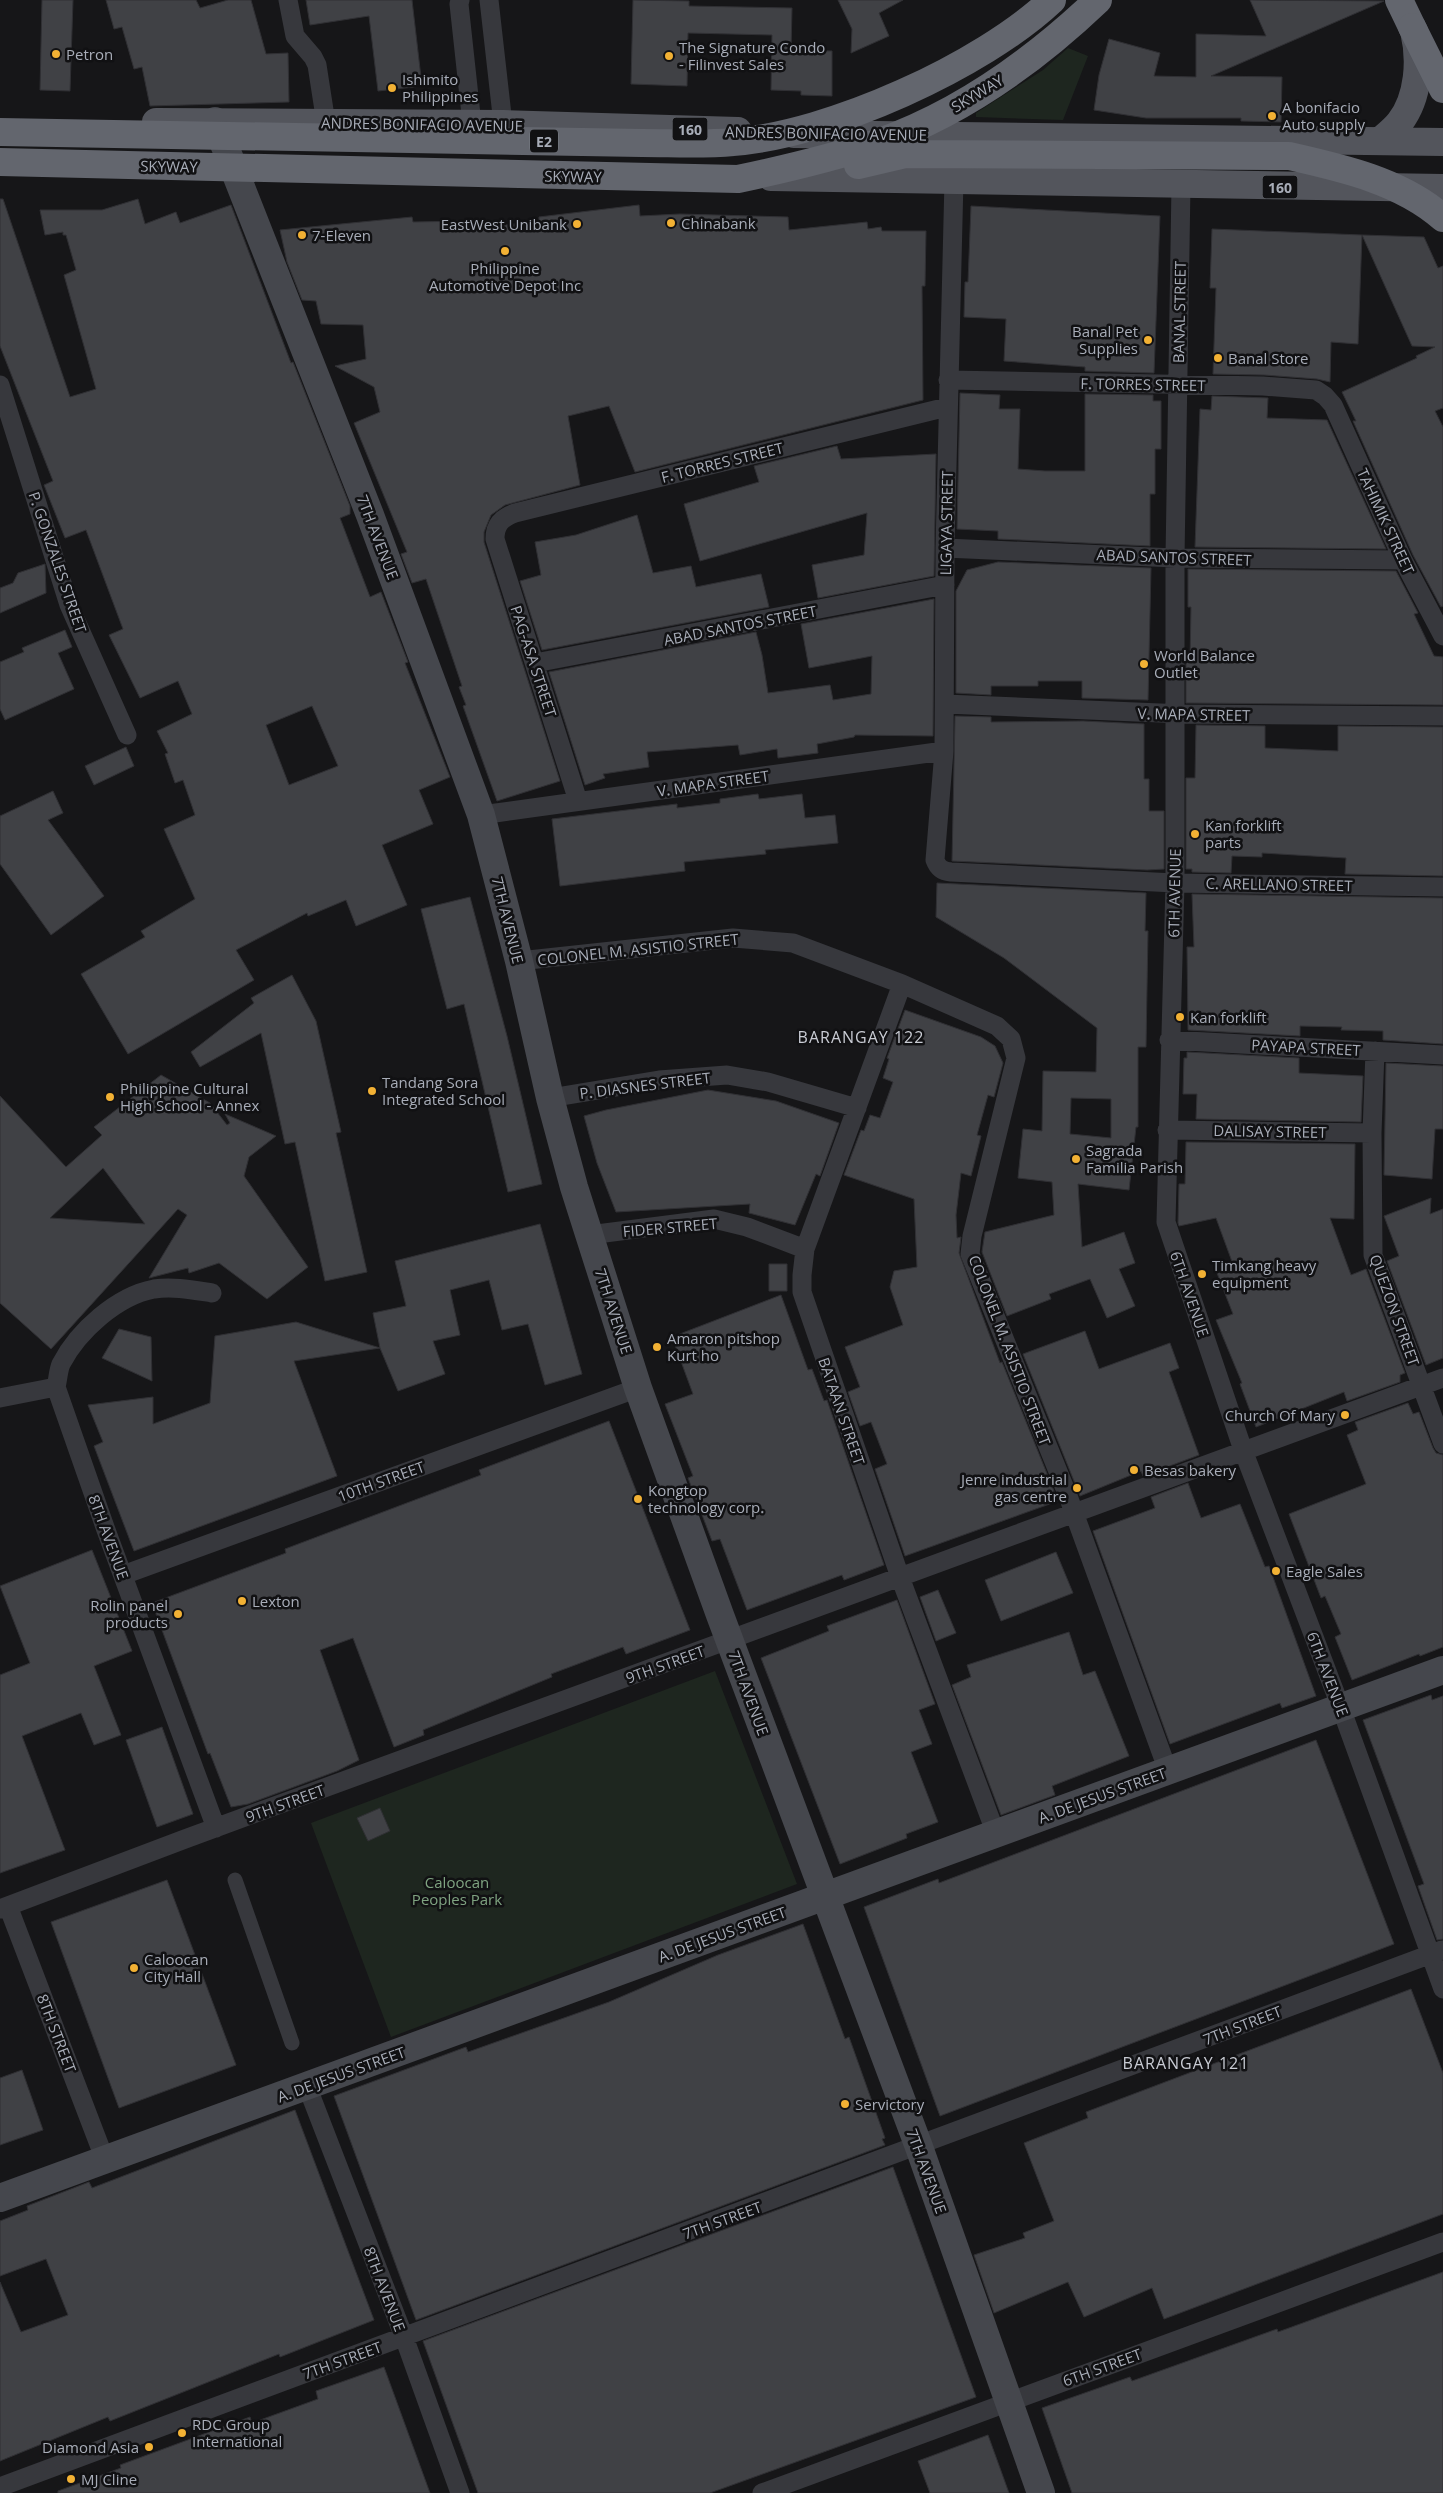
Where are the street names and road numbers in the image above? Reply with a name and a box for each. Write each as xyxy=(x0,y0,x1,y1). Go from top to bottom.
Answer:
street label: SKYWAY xyxy=(947,69,1007,116)
street label: ANDRES BONIFACIO AVENUE xyxy=(321,112,523,136)
road number: 160 xyxy=(672,118,708,140)
street label: ANDRES BONIFACIO AVENUE xyxy=(725,121,927,145)
road number: E2 xyxy=(530,130,558,152)
street label: SKYWAY xyxy=(140,155,199,177)
street label: SKYWAY xyxy=(544,165,603,187)
road number: 160 xyxy=(1262,176,1298,198)
street label: BANAL STREET xyxy=(1168,260,1190,363)
street label: F. TORRES STREET xyxy=(1080,373,1206,395)
street label: F. TORRES STREET xyxy=(659,437,786,487)
street label: TAHIMIK STREET xyxy=(1353,465,1420,578)
street label: LIGAYA STREET xyxy=(935,470,957,576)
street label: P. GONZALES STREET xyxy=(24,489,92,636)
street label: 7TH AVENUE xyxy=(353,492,403,582)
street label: ABAD SANTOS STREET xyxy=(1096,544,1253,570)
street label: ABAD SANTOS STREET xyxy=(662,600,819,650)
street label: PAG-ASA STREET xyxy=(507,603,562,720)
street label: V. MAPA STREET xyxy=(1137,703,1251,725)
street label: V. MAPA STREET xyxy=(656,765,771,801)
street label: 6TH AVENUE xyxy=(1163,848,1185,938)
street label: C. ARELLANO STREET xyxy=(1205,873,1353,895)
street label: 7TH AVENUE xyxy=(488,874,528,966)
street label: COLONEL M. ASISTIO STREET xyxy=(536,928,740,970)
street label: PAYAPA STREET xyxy=(1251,1034,1362,1060)
street label: P. DIASNES STREET xyxy=(578,1067,712,1103)
street label: DALISAY STREET xyxy=(1213,1120,1327,1142)
street label: FIDER STREET xyxy=(622,1213,719,1241)
street label: 6TH AVENUE xyxy=(1166,1249,1214,1339)
street label: COLONEL M. ASISTIO STREET xyxy=(964,1252,1056,1449)
street label: QUEZON STREET xyxy=(1366,1252,1425,1369)
street label: 7TH AVENUE xyxy=(591,1266,637,1356)
street label: BATAAN STREET xyxy=(814,1355,870,1468)
street label: 10TH STREET xyxy=(335,1456,428,1506)
street label: 8TH AVENUE xyxy=(84,1492,134,1582)
street label: 6TH AVENUE xyxy=(1303,1629,1353,1719)
street label: 9TH STREET xyxy=(623,1640,708,1688)
street label: 7TH AVENUE xyxy=(724,1648,774,1738)
street label: A. DE JESUS STREET xyxy=(1035,1762,1169,1827)
street label: 9TH STREET xyxy=(243,1779,328,1827)
street label: A. DE JESUS STREET xyxy=(655,1901,789,1966)
street label: 8TH STREET xyxy=(33,1991,81,2076)
street label: 7TH STREET xyxy=(1200,2001,1285,2049)
street label: A. DE JESUS STREET xyxy=(274,2041,408,2106)
street label: 7TH AVENUE xyxy=(902,2126,952,2216)
street label: 7TH STREET xyxy=(680,2196,765,2244)
street label: 8TH AVENUE xyxy=(360,2244,410,2334)
street label: 7TH STREET xyxy=(300,2336,385,2384)
street label: 6TH STREET xyxy=(1060,2343,1145,2391)

